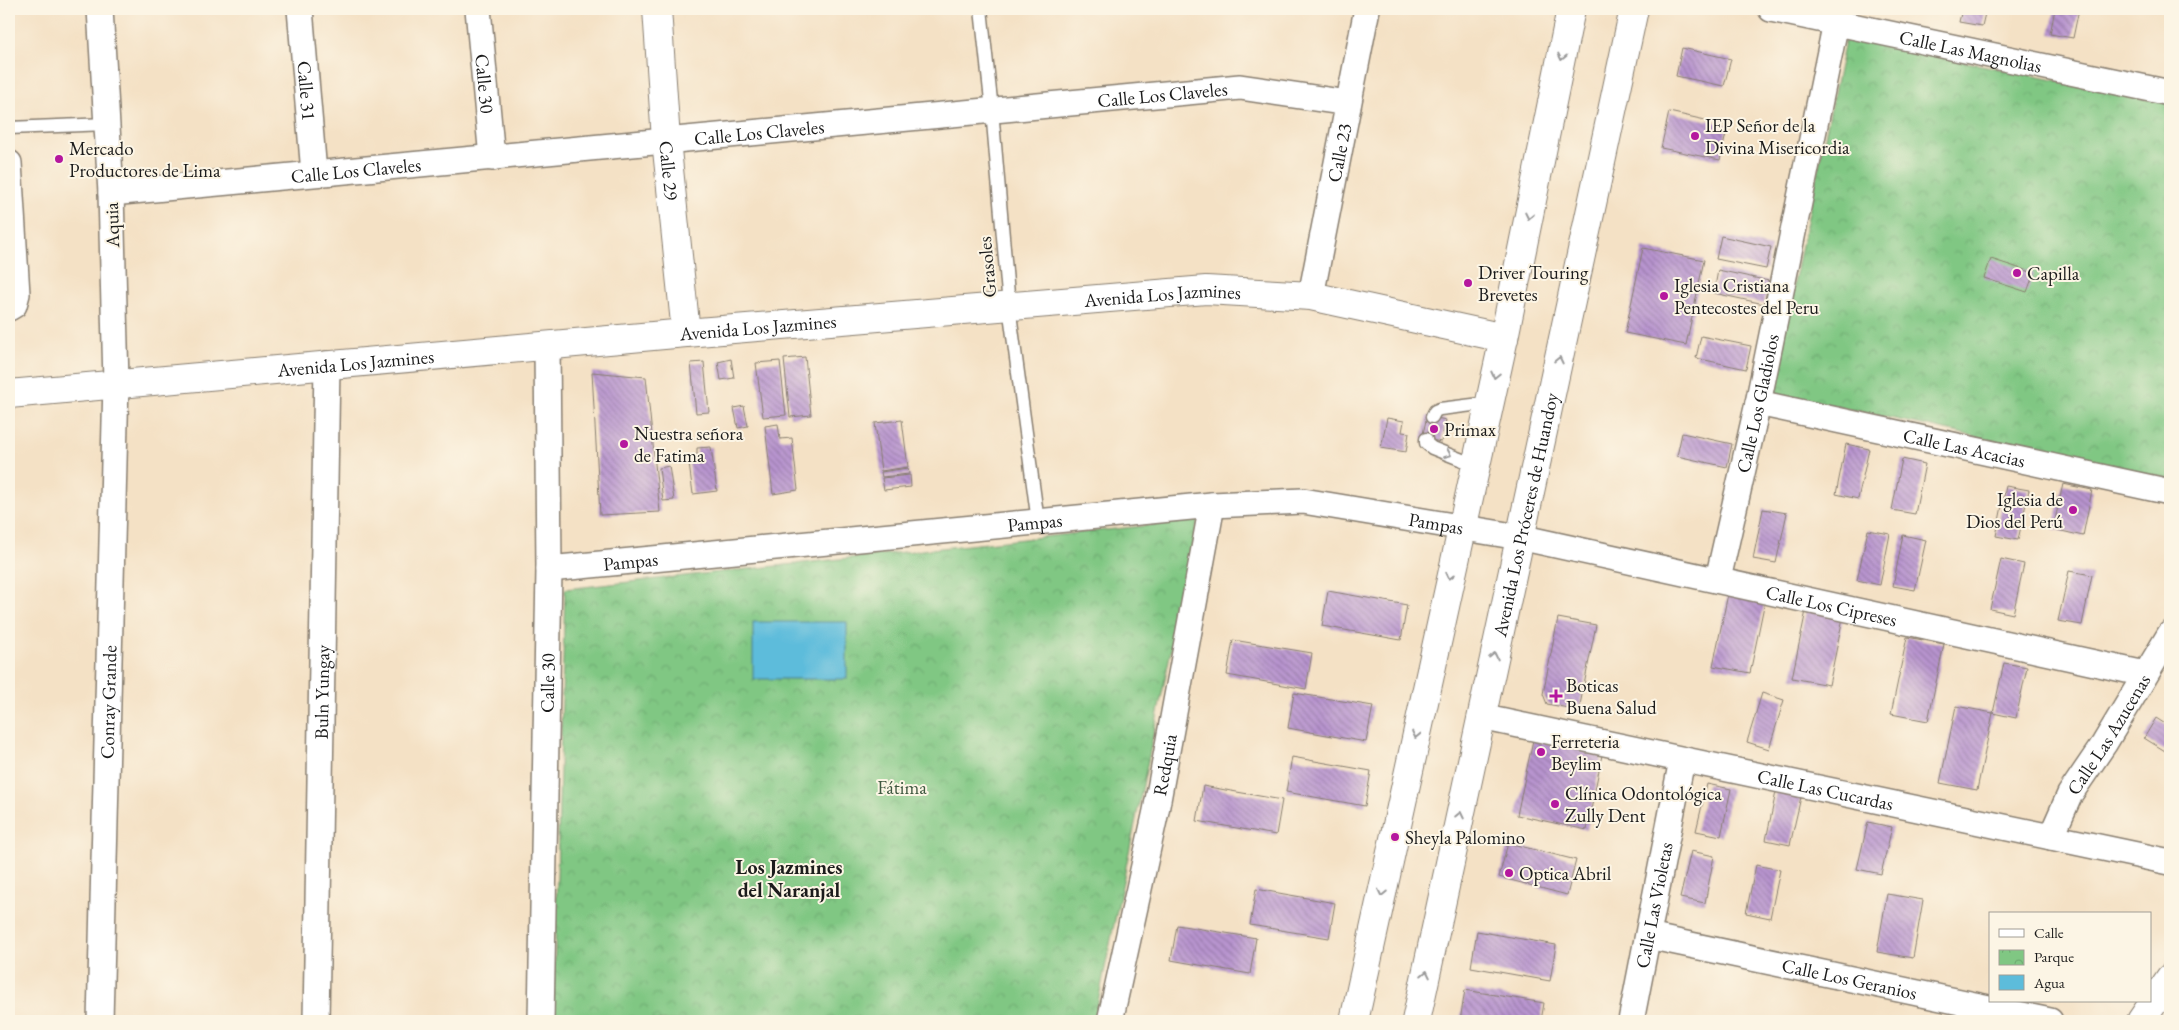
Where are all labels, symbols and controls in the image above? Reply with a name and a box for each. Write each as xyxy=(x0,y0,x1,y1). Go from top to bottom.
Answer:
street label: Calle Las Magnolias xyxy=(1897,24,2044,78)
one-way arrow xyxy=(1557,52,1567,61)
street label: Calle 30 xyxy=(470,53,500,115)
street label: Calle 31 xyxy=(292,60,322,122)
street label: Calle Los Claveles xyxy=(1096,76,1229,113)
place label: IEP Señor de la Divina Misericordia xyxy=(1705,113,1850,160)
street label: Calle Los Claveles xyxy=(693,114,825,151)
street label: Calle 23 xyxy=(1321,121,1357,184)
marker: IEP Señor de la Divina Misericordia xyxy=(1689,130,1701,142)
place label: Mercado Productores de Lima xyxy=(69,136,221,183)
street label: Calle 29 xyxy=(654,140,685,202)
street label: Calle Los Claveles xyxy=(290,151,422,189)
marker: Mercado Productores de Lima xyxy=(53,153,65,165)
street label: Aquia xyxy=(99,202,125,249)
one-way arrow xyxy=(1524,211,1535,220)
street label: Grasoles xyxy=(972,235,1002,299)
place label: Driver Touring Brevetes xyxy=(1478,260,1589,307)
place label: Capilla xyxy=(2027,261,2080,286)
marker: Capilla xyxy=(2011,267,2023,279)
place label: Iglesia Cristiana Pentecostes del Peru xyxy=(1674,273,1819,320)
street label: Avenida Los Jazmines xyxy=(1082,277,1242,313)
marker: Driver Touring Brevetes xyxy=(1462,277,1474,289)
marker: Iglesia Cristiana Pentecostes del Peru xyxy=(1658,290,1670,302)
street label: Avenida Los Jazmines xyxy=(678,308,837,346)
street label: Calle Los Gladiolos xyxy=(1730,332,1784,475)
street label: Avenida Los Jazmines xyxy=(275,343,435,382)
one-way arrow xyxy=(1553,356,1564,365)
one-way arrow xyxy=(1490,370,1501,379)
street label: Avenida Los Próceres de Huandoy xyxy=(1486,390,1564,640)
place label: Primax xyxy=(1444,417,1497,442)
place label: Nuestra señora de Fatima xyxy=(634,421,744,468)
street label: Calle Las Acacias xyxy=(1901,422,2028,473)
marker: Primax xyxy=(1428,423,1440,435)
marker: Nuestra señora de Fatima xyxy=(618,438,630,450)
one-way arrow xyxy=(1443,448,1452,459)
place label: Iglesia de Dios del Perú xyxy=(1966,487,2063,534)
marker: Iglesia de Dios del Perú xyxy=(2067,504,2079,516)
street label: Pampas xyxy=(1407,506,1465,540)
street label: Pampas xyxy=(1006,507,1063,537)
street label: Pampas xyxy=(602,546,659,576)
one-way arrow xyxy=(1445,571,1456,580)
street label: Calle Los Cipreses xyxy=(1764,579,1899,632)
street label: Buln Yungay xyxy=(308,644,335,740)
street label: Conray Grande xyxy=(94,645,122,759)
one-way arrow xyxy=(1488,651,1499,660)
street label: Calle 30 xyxy=(534,653,560,713)
street label: Calle Las Azucenas xyxy=(2061,669,2156,800)
place label: Boticas Buena Salud xyxy=(1566,673,1657,720)
marker: Boticas Buena Salud xyxy=(1550,690,1562,702)
place label: Ferreteria Beylim xyxy=(1551,729,1620,776)
one-way arrow xyxy=(1411,730,1422,739)
street label: Redquia xyxy=(1147,731,1182,798)
marker: Ferreteria Beylim xyxy=(1535,746,1547,758)
street label: Calle Las Cucardas xyxy=(1755,763,1896,816)
park label: Fátima xyxy=(877,775,927,800)
place label: Clínica Odontológica Zully Dent xyxy=(1565,781,1722,828)
marker: Clínica Odontológica Zully Dent xyxy=(1549,798,1561,810)
one-way arrow xyxy=(1454,810,1465,819)
place label: Sheyla Palomino xyxy=(1405,825,1525,850)
marker: Sheyla Palomino xyxy=(1389,831,1401,843)
street label: Calle Las Violetas xyxy=(1629,840,1678,970)
district label: Los Jazmines del Naranjal xyxy=(735,854,843,903)
place label: Optica Abril xyxy=(1519,861,1612,886)
marker: Optica Abril xyxy=(1503,867,1515,879)
one-way arrow xyxy=(1377,889,1388,898)
legend xyxy=(1989,912,2152,1002)
text: Calle xyxy=(2034,923,2064,942)
text: Parque xyxy=(2034,947,2074,966)
street label: Calle Los Geranios xyxy=(1780,952,1919,1005)
one-way arrow xyxy=(1420,969,1431,978)
text: Agua xyxy=(2033,973,2065,992)

